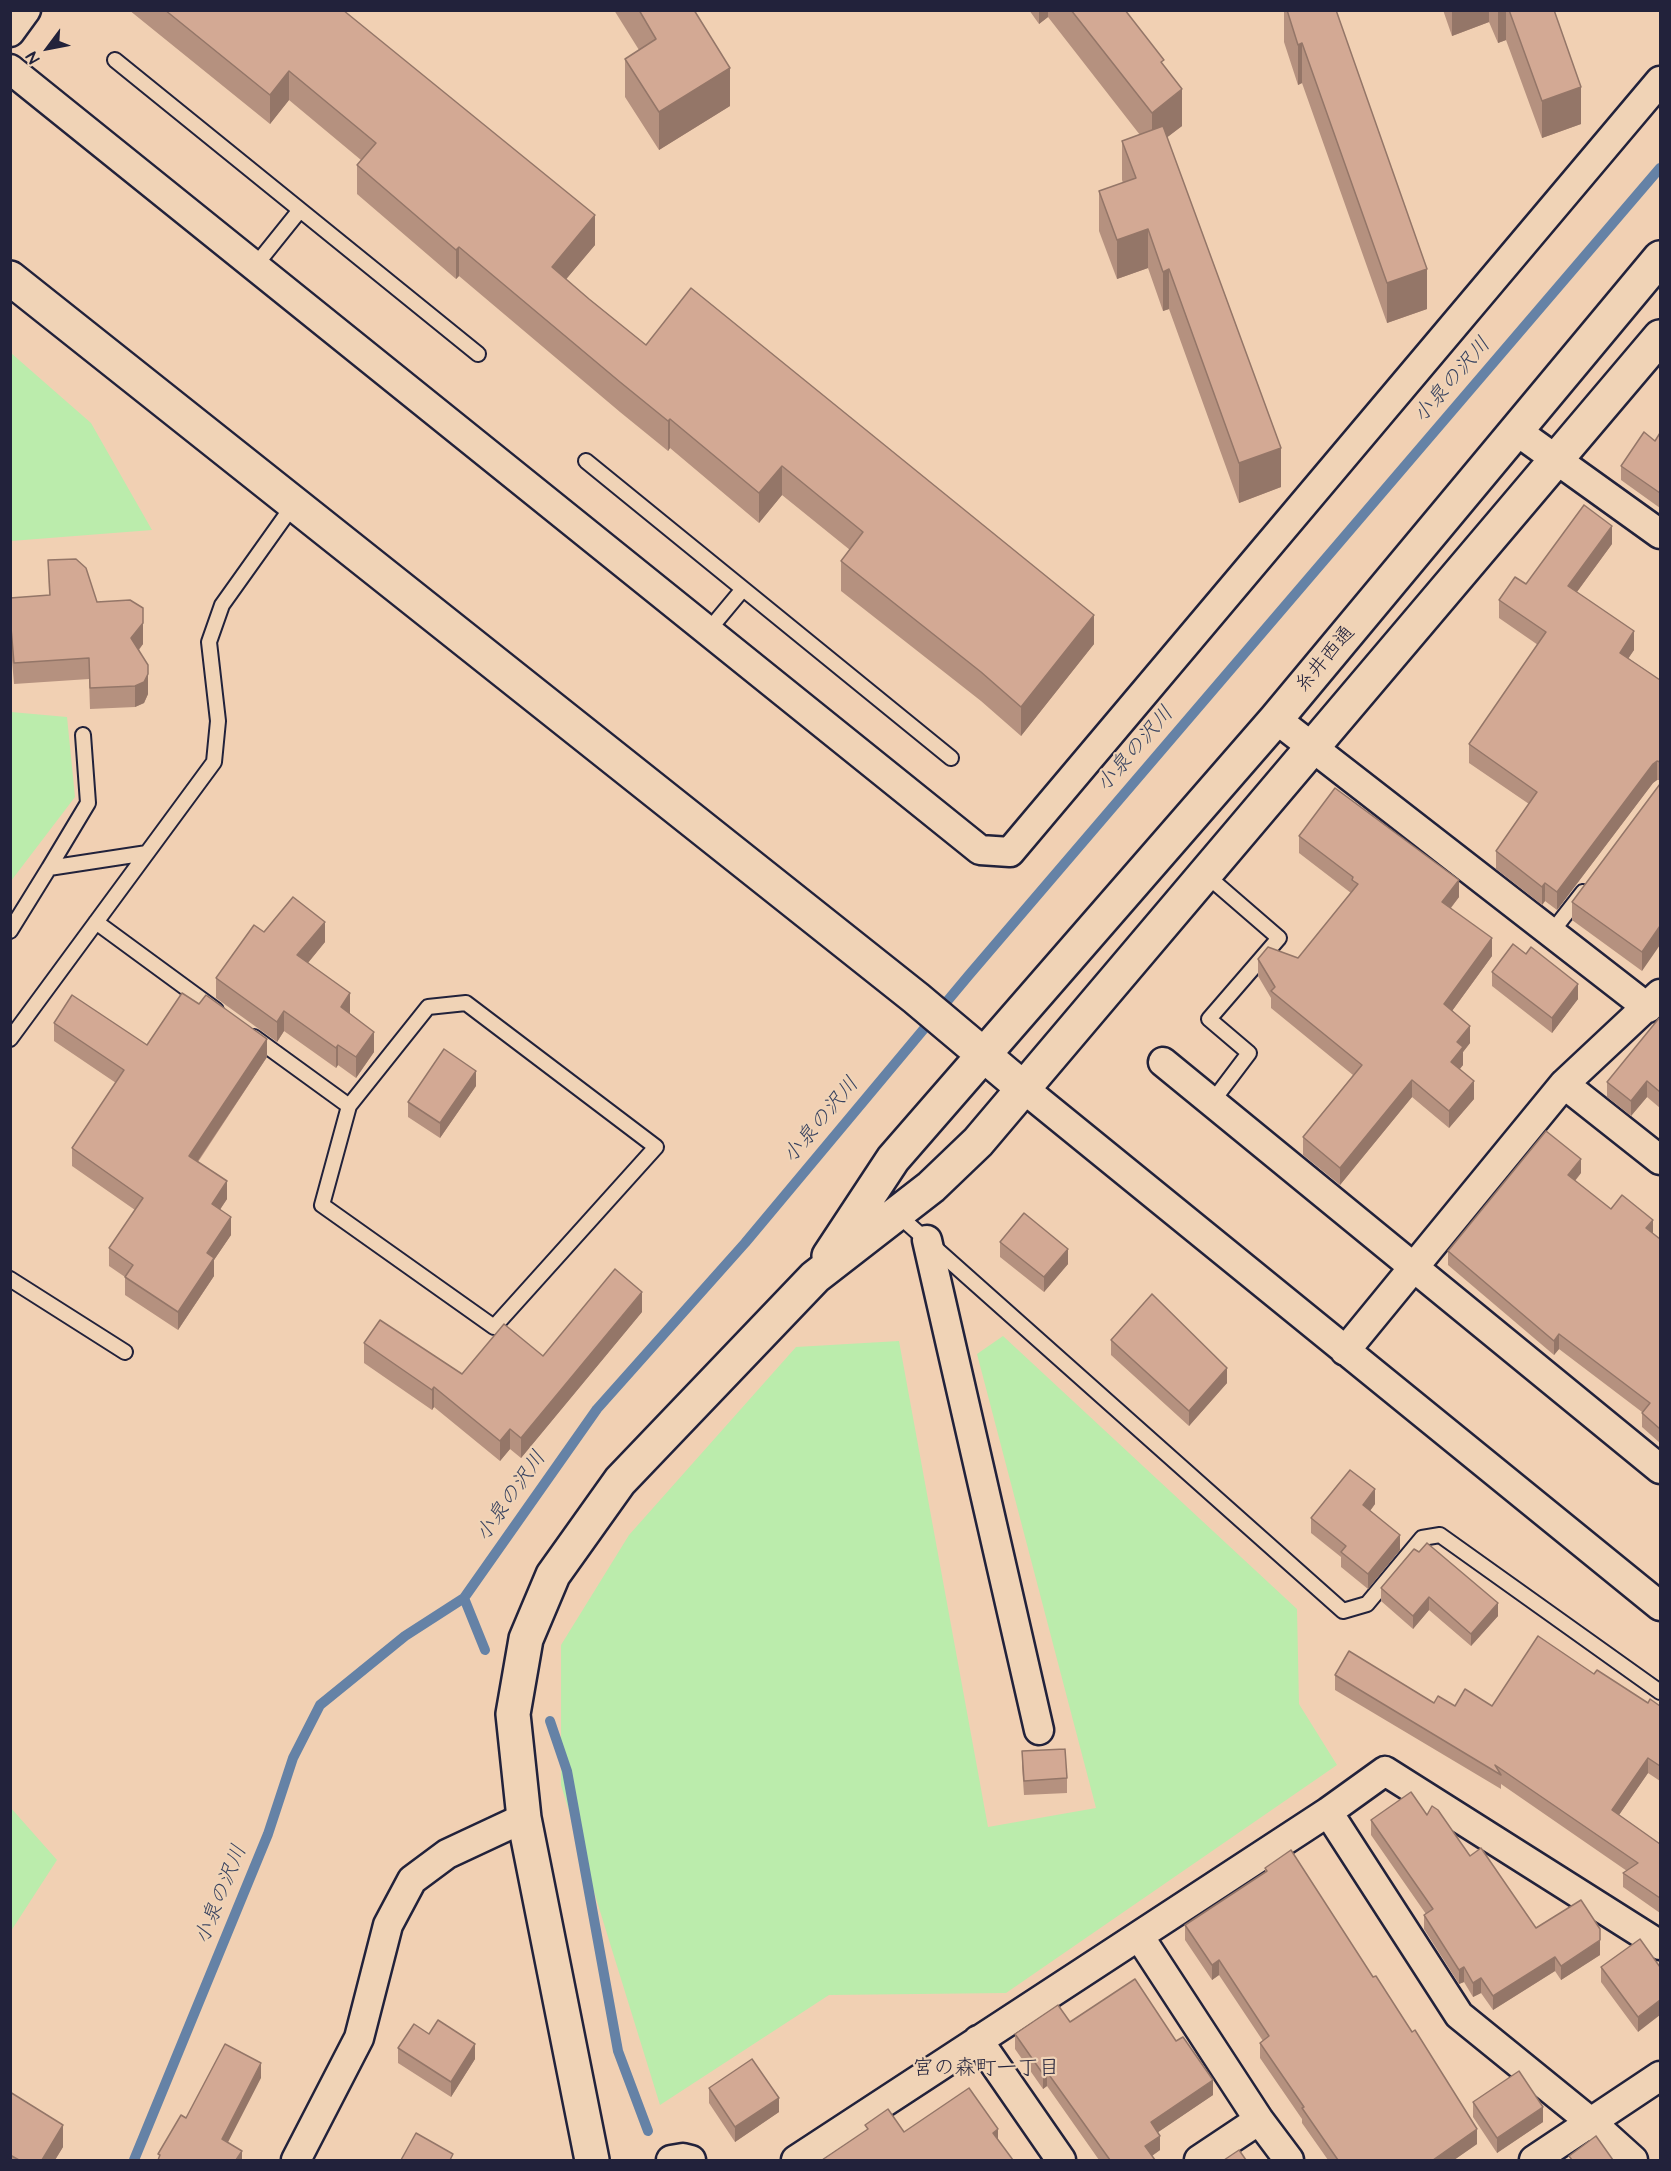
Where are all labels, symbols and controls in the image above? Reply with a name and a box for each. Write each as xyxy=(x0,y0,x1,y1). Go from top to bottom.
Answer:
north arrow xyxy=(18,18,78,78)
text: N xyxy=(21,47,45,68)
water label: 小泉の沢川 xyxy=(1409,333,1497,429)
street label: 糸井西通 xyxy=(1291,622,1361,698)
water label: 小泉の沢川 xyxy=(1092,702,1180,798)
water label: 小泉の沢川 xyxy=(779,1073,865,1169)
water label: 小泉の沢川 xyxy=(472,1447,552,1547)
water label: 小泉の沢川 xyxy=(191,1842,253,1948)
district label: 宮の森町一丁目 xyxy=(913,2057,1059,2083)

